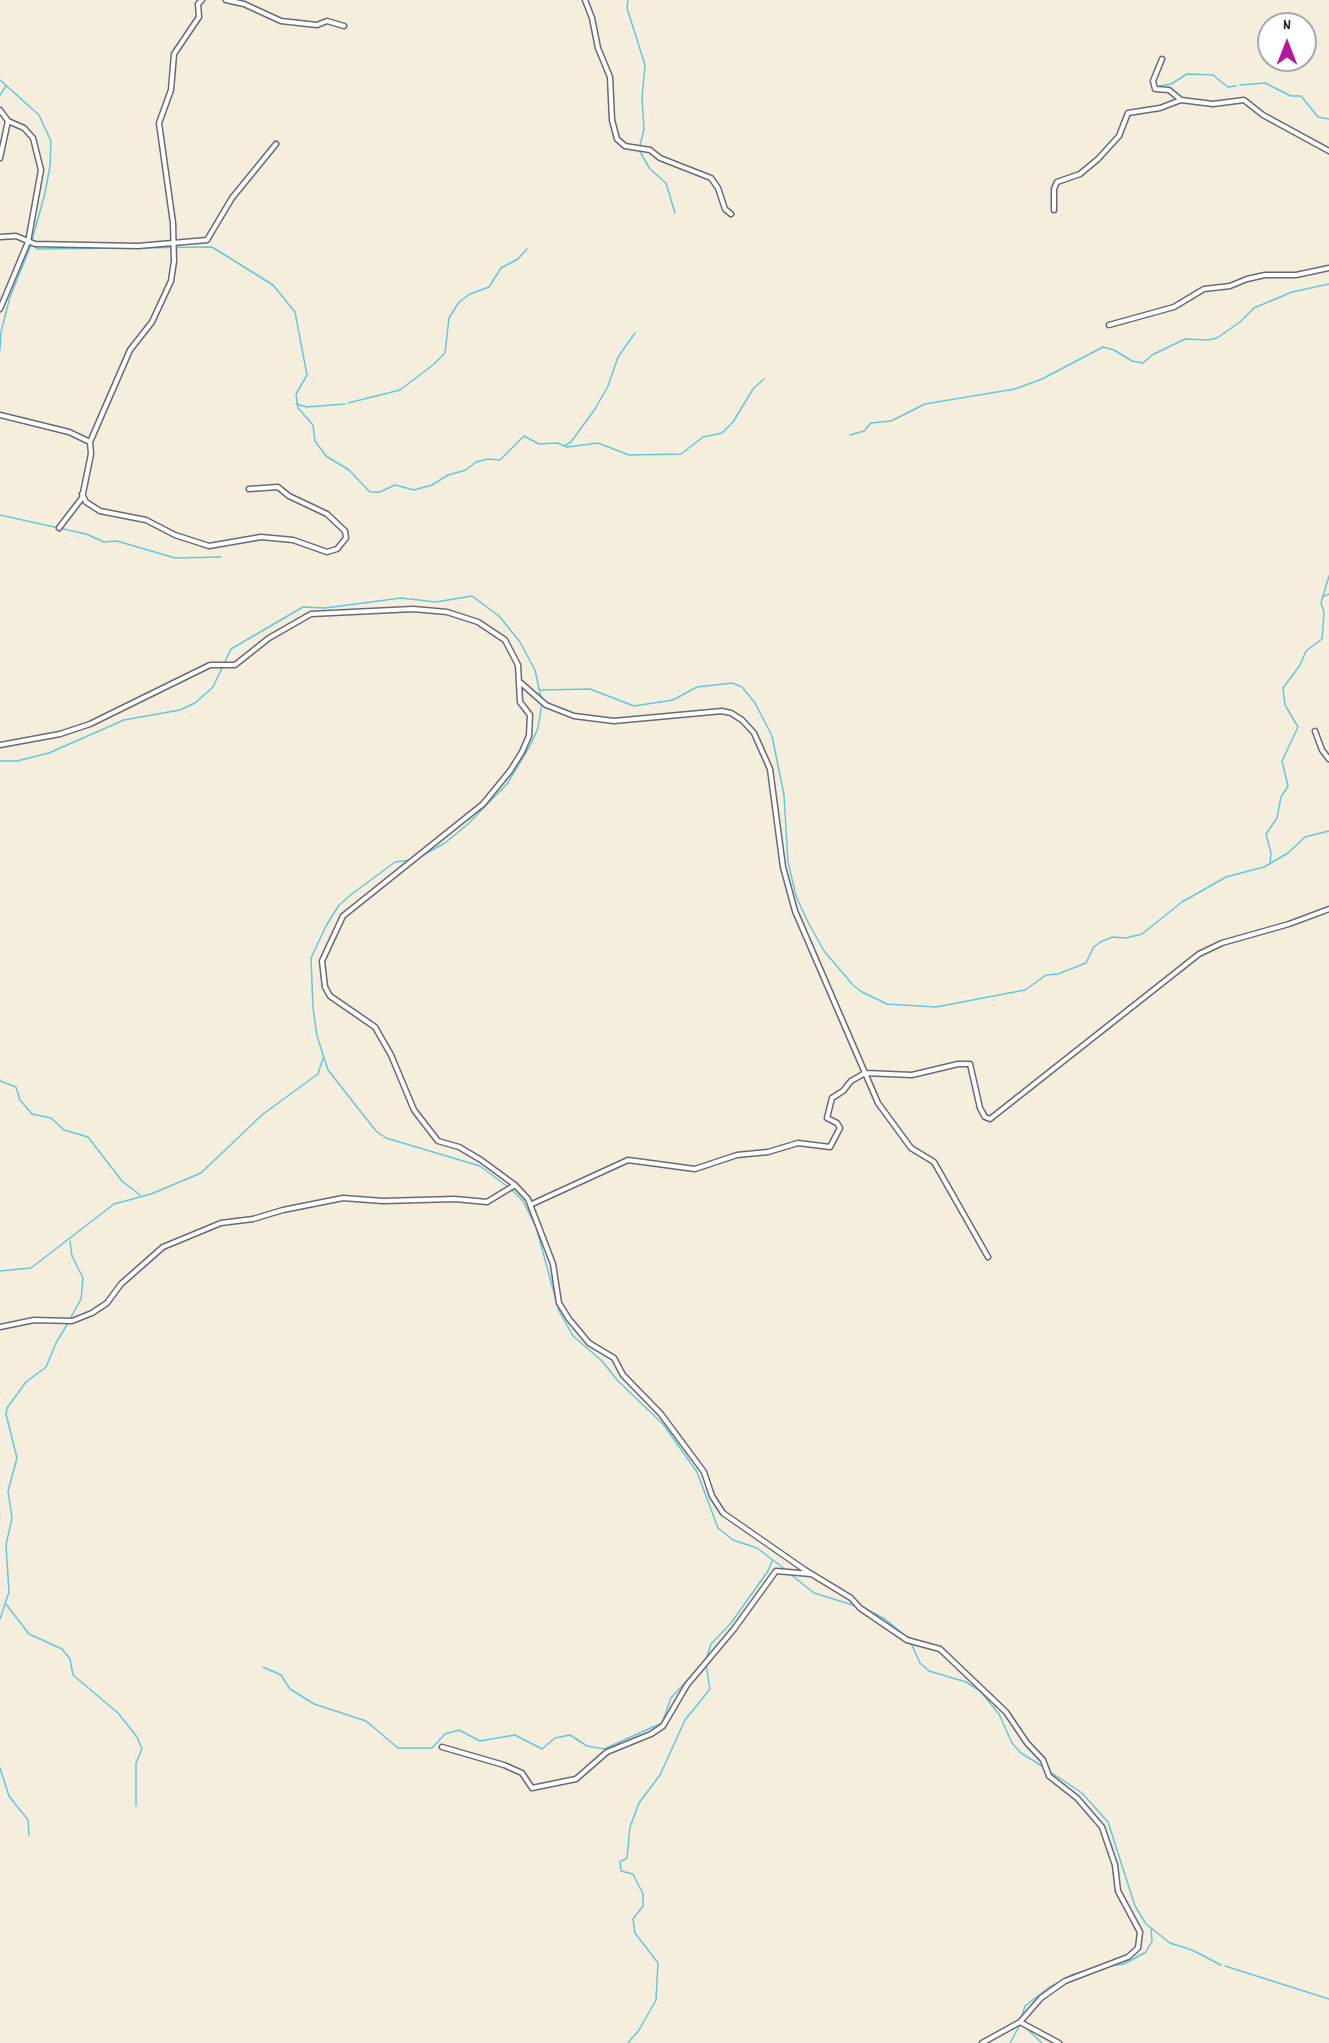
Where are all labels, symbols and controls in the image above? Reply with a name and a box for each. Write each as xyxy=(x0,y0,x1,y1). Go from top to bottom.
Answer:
north arrow xyxy=(1257,12,1317,72)
text: N xyxy=(1283,14,1291,37)

